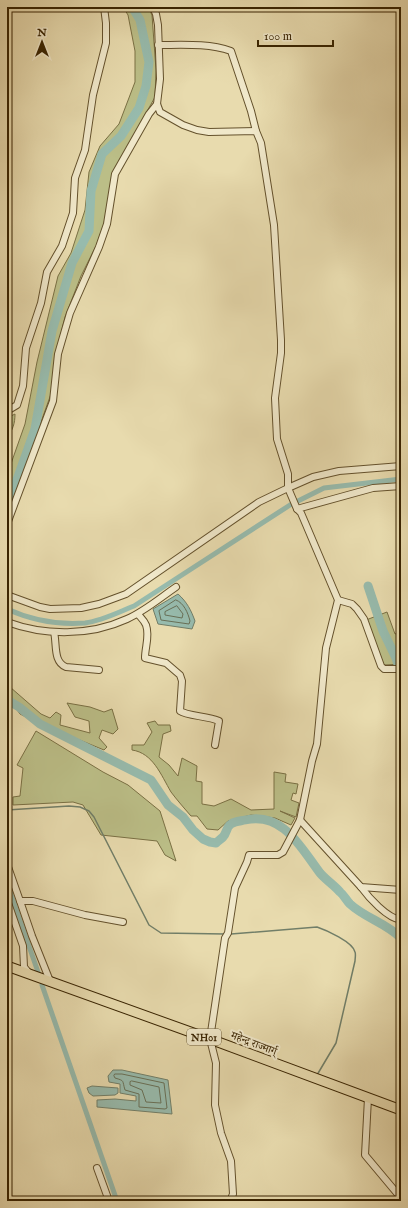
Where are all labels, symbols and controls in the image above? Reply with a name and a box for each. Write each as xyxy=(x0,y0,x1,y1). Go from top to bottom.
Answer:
north arrow xyxy=(22,22,62,62)
scale bar xyxy=(258,22,333,48)
text: N xyxy=(36,26,47,40)
text: 100 m xyxy=(264,29,292,44)
street label: महेन्द्र राज्मार्ग् xyxy=(228,1028,281,1060)
road number: NH01 xyxy=(187,1029,221,1045)

